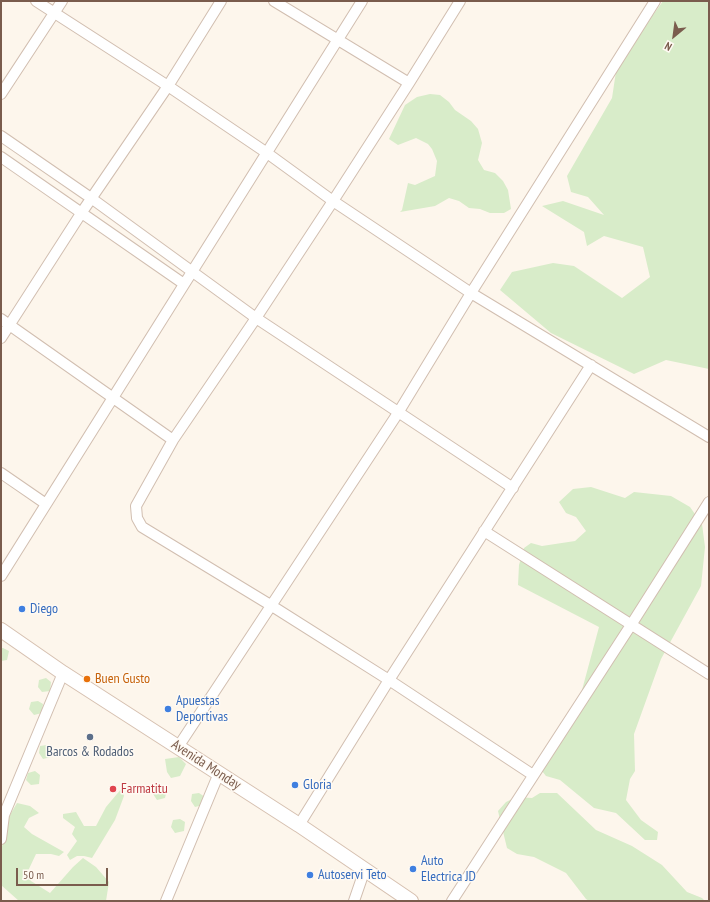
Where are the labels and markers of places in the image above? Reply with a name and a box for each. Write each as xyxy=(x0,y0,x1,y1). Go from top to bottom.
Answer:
place label: Diego xyxy=(30,601,58,617)
marker: Diego xyxy=(17,604,27,614)
place label: Buen Gusto xyxy=(95,671,150,687)
marker: Buen Gusto xyxy=(82,674,92,684)
place label: Apuestas Deportivas xyxy=(176,693,228,726)
marker: Apuestas Deportivas xyxy=(163,704,173,714)
marker: Barcos & Rodados xyxy=(85,732,95,742)
place label: Barcos & Rodados xyxy=(46,744,134,760)
place label: Gloria xyxy=(303,777,332,793)
marker: Gloria xyxy=(290,780,300,790)
place label: Farmatitu xyxy=(121,781,168,797)
marker: Farmatitu xyxy=(108,784,118,794)
place label: Auto Electrica JD xyxy=(421,853,476,886)
marker: Auto Electrica JD xyxy=(408,864,418,874)
place label: Autoservi Teto xyxy=(318,867,387,883)
marker: Autoservi Teto xyxy=(305,870,315,880)

